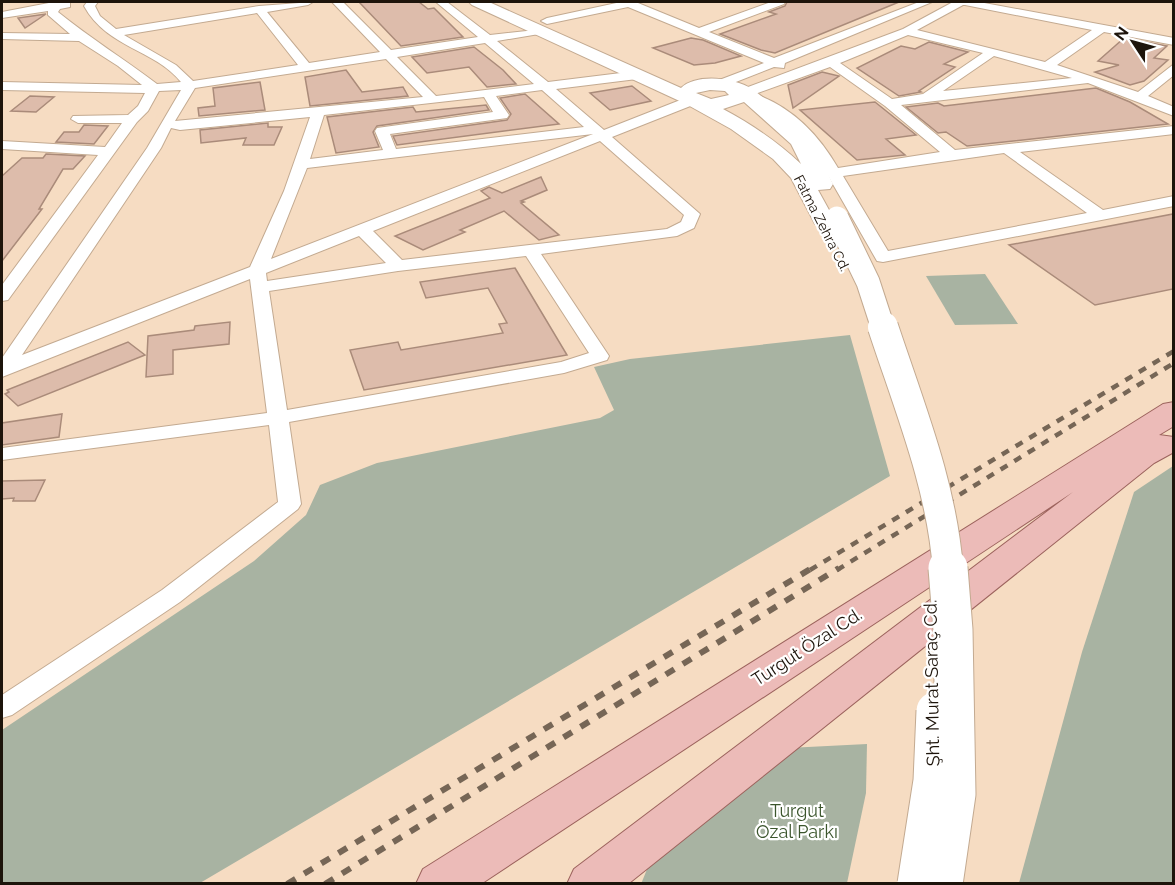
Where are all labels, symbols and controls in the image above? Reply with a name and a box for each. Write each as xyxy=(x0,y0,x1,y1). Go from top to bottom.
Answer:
north arrow xyxy=(1103,12,1163,72)
text: N xyxy=(1110,23,1133,44)
street label: Fatma Zehra Cd. xyxy=(791,172,853,274)
street label: Şht. Murat Saraç Cd. xyxy=(920,599,943,767)
street label: Turgut Özal Cd. xyxy=(748,603,866,690)
park label: Turgut Özal Parkı xyxy=(756,800,838,842)

